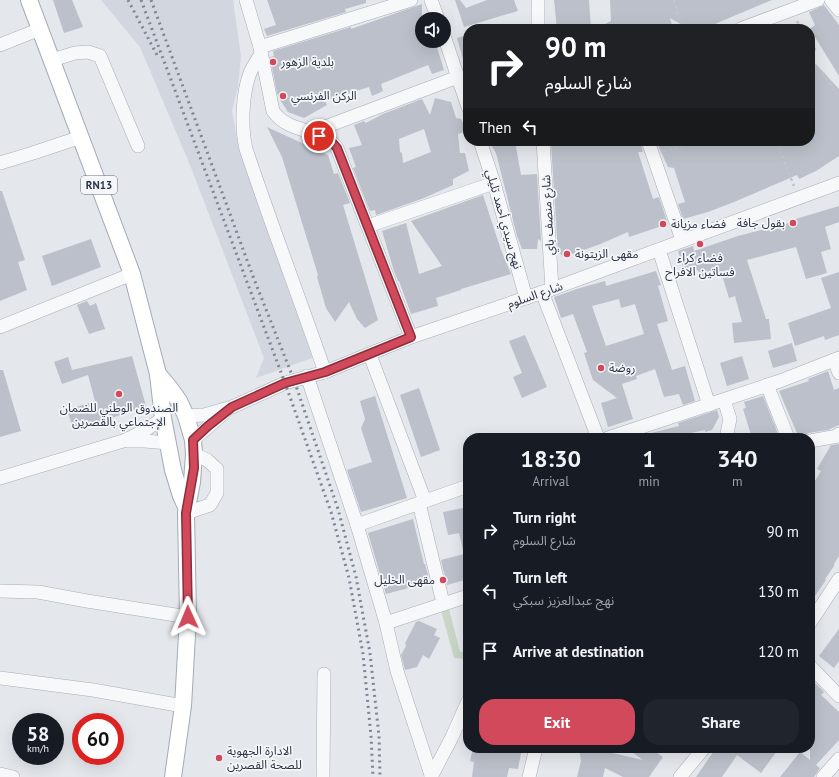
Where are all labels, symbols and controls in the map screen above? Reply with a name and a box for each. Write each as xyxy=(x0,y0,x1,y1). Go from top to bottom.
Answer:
map controls xyxy=(415,12,451,48)
button: sound xyxy=(415,12,451,48)
text: 90 m xyxy=(545,28,606,65)
icon: right xyxy=(479,40,531,92)
place label: بلدية الزهور xyxy=(280,54,334,69)
marker: بلدية الزهور xyxy=(268,57,278,67)
text: شارع السلوم xyxy=(545,71,632,94)
place label: الركن الفرنسي xyxy=(291,88,357,106)
marker: الركن الفرنسي xyxy=(278,91,288,101)
icon: left xyxy=(519,116,541,138)
text: Then xyxy=(479,118,511,137)
pin xyxy=(302,119,336,153)
icon: arrive xyxy=(308,125,330,147)
street label: نهج سيدي أحمد تليلي xyxy=(480,167,526,271)
street label: شارع منصف باي xyxy=(538,174,560,256)
road number: RN13 xyxy=(81,176,117,194)
place label: بقول جافة xyxy=(737,215,785,230)
place label: فضاء مزيانة xyxy=(671,216,726,231)
marker: بقول جافة xyxy=(788,218,798,228)
marker: فضاء مزيانة xyxy=(658,219,668,229)
marker: فضاء كراء فساتين الافراح xyxy=(695,239,705,249)
place label: مقهى الزيتونة xyxy=(575,246,639,261)
marker: مقهى الزيتونة xyxy=(562,249,572,259)
place label: فضاء كراء فساتين الافراح xyxy=(665,250,735,281)
street label: شارع السلوم xyxy=(505,278,565,313)
place label: روضة xyxy=(609,360,635,375)
marker: روضة xyxy=(596,363,606,373)
marker: الصندوق الوطني للضمان الإجتماعي بالقصرين xyxy=(114,389,124,399)
place label: الصندوق الوطني للضمان الإجتماعي بالقصرين xyxy=(60,400,178,432)
text: 18:30 xyxy=(520,443,581,474)
text: 1 xyxy=(642,443,656,474)
text: 340 xyxy=(717,443,758,474)
text: Arrival xyxy=(533,473,569,490)
text: min xyxy=(638,473,660,490)
text: m xyxy=(732,473,743,490)
text: Turn right xyxy=(513,508,576,527)
icon: right xyxy=(479,520,501,542)
text: 90 m xyxy=(766,522,799,541)
text: شارع السلوم xyxy=(513,532,576,549)
text: Turn left xyxy=(513,568,567,587)
place label: مقهى الخليل xyxy=(374,572,435,587)
marker: مقهى الخليل xyxy=(438,575,448,585)
icon: left xyxy=(479,580,501,602)
text: 130 m xyxy=(758,582,799,601)
text: نهج عبدالعزيز سبكي xyxy=(513,592,614,609)
position arrow xyxy=(167,596,209,638)
icon: arrive xyxy=(479,640,501,662)
text: Arrive at destination xyxy=(513,642,644,661)
text: 120 m xyxy=(758,642,799,661)
button: Exit xyxy=(479,699,635,745)
button: Share xyxy=(643,699,799,745)
speed limit sign: 60 xyxy=(72,713,124,765)
text: 58 xyxy=(27,721,49,747)
text: km/h xyxy=(27,742,49,755)
place label: الادارة الجهوية للصحة القصرين xyxy=(227,743,302,772)
marker: الادارة الجهوية للصحة القصرين xyxy=(214,753,224,763)

